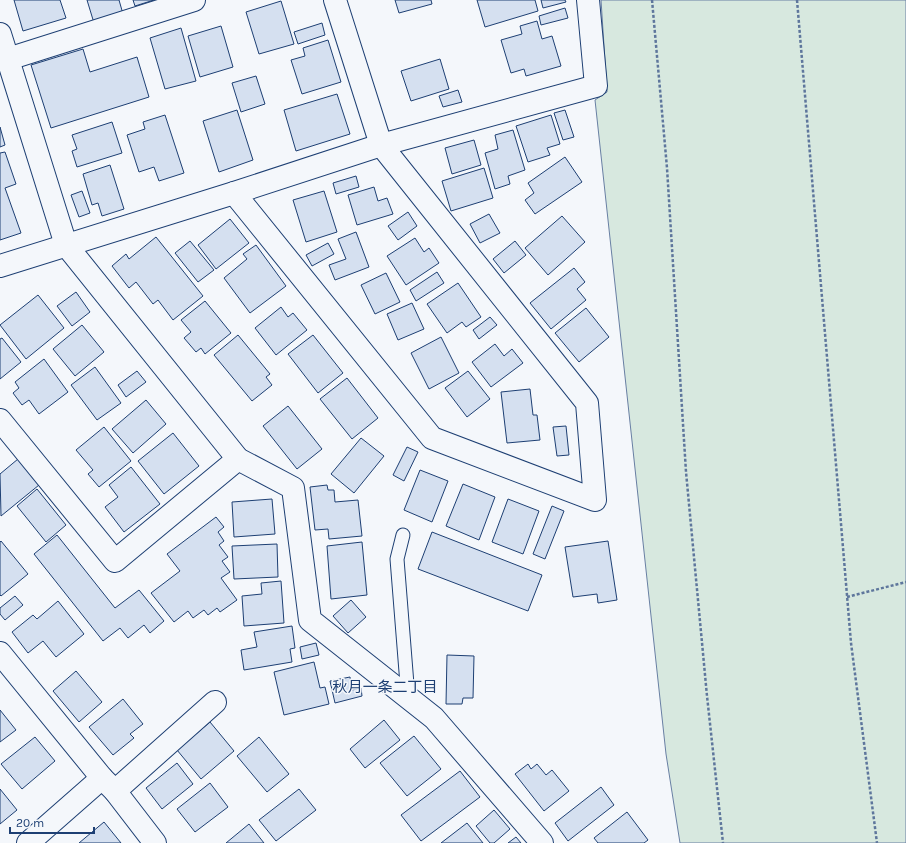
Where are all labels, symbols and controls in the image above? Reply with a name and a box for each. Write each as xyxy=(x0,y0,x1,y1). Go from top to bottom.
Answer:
district label: 秋月一条二丁目 xyxy=(332,678,438,696)
scale bar xyxy=(10,809,94,835)
text: 20 m xyxy=(16,816,44,830)

